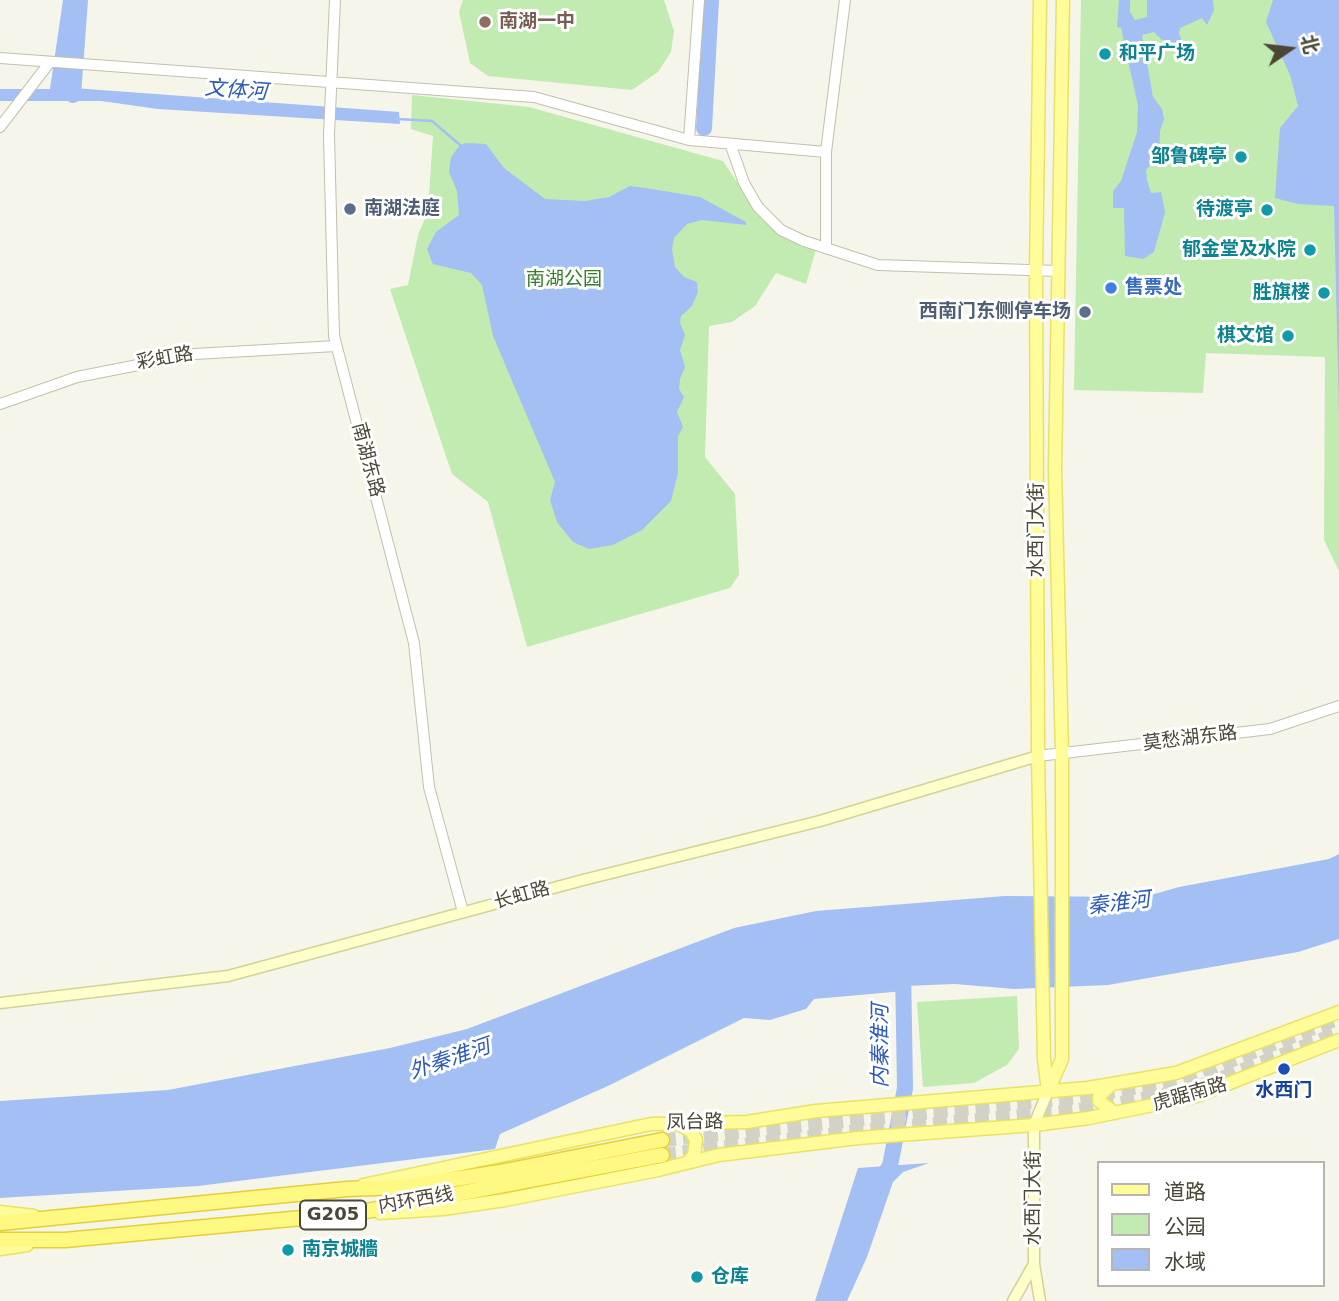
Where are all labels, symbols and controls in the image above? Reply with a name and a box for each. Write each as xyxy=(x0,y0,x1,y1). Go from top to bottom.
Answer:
place label: 南湖一中 xyxy=(499,11,575,33)
marker: 南湖一中 xyxy=(477,14,493,30)
north arrow xyxy=(1255,14,1325,84)
text: 北 xyxy=(1297,32,1323,56)
place label: 和平广场 xyxy=(1119,43,1195,65)
marker: 和平广场 xyxy=(1097,46,1113,62)
water label: 文体河 xyxy=(204,76,268,106)
place label: 邹鲁碑亭 xyxy=(1151,146,1227,168)
marker: 邹鲁碑亭 xyxy=(1233,149,1249,165)
place label: 南湖法庭 xyxy=(364,198,440,220)
place label: 待渡亭 xyxy=(1196,199,1253,221)
marker: 南湖法庭 xyxy=(342,201,358,217)
marker: 待渡亭 xyxy=(1259,202,1275,218)
place label: 郁金堂及水院 xyxy=(1182,239,1296,261)
marker: 郁金堂及水院 xyxy=(1302,242,1318,258)
park label: 南湖公园 xyxy=(526,269,602,291)
place label: 售票处 xyxy=(1125,277,1182,299)
marker: 售票处 xyxy=(1103,280,1119,296)
place label: 胜旗楼 xyxy=(1253,282,1310,304)
marker: 胜旗楼 xyxy=(1316,285,1332,301)
place label: 西南门东侧停车场 xyxy=(919,301,1071,323)
marker: 西南门东侧停车场 xyxy=(1077,304,1093,320)
place label: 棋文馆 xyxy=(1217,325,1274,347)
marker: 棋文馆 xyxy=(1280,328,1296,344)
street label: 彩虹路 xyxy=(135,343,195,375)
street label: 南湖东路 xyxy=(346,420,388,500)
street label: 水西门大街 xyxy=(1026,483,1048,577)
street label: 莫愁湖东路 xyxy=(1141,722,1239,756)
street label: 长虹路 xyxy=(492,878,552,914)
water label: 秦淮河 xyxy=(1086,888,1152,920)
water label: 内秦淮河 xyxy=(869,1004,895,1088)
water label: 外秦淮河 xyxy=(406,1034,494,1086)
marker: 水西门 xyxy=(1276,1061,1292,1077)
street label: 虎踞南路 xyxy=(1150,1074,1230,1116)
place label: 水西门 xyxy=(1256,1080,1312,1102)
street label: 凤台路 xyxy=(666,1111,724,1135)
street label: 水西门大街 xyxy=(1023,1151,1045,1245)
legend xyxy=(1098,1161,1325,1287)
text: 道路 xyxy=(1164,1180,1206,1204)
street label: 内环西线 xyxy=(377,1183,455,1219)
road number: G205 xyxy=(300,1200,366,1230)
text: 公园 xyxy=(1164,1215,1206,1239)
place label: 南京城牆 xyxy=(302,1239,378,1261)
marker: 南京城牆 xyxy=(280,1242,296,1258)
text: 水域 xyxy=(1164,1250,1206,1274)
place label: 仓库 xyxy=(711,1266,749,1288)
marker: 仓库 xyxy=(689,1269,705,1285)

